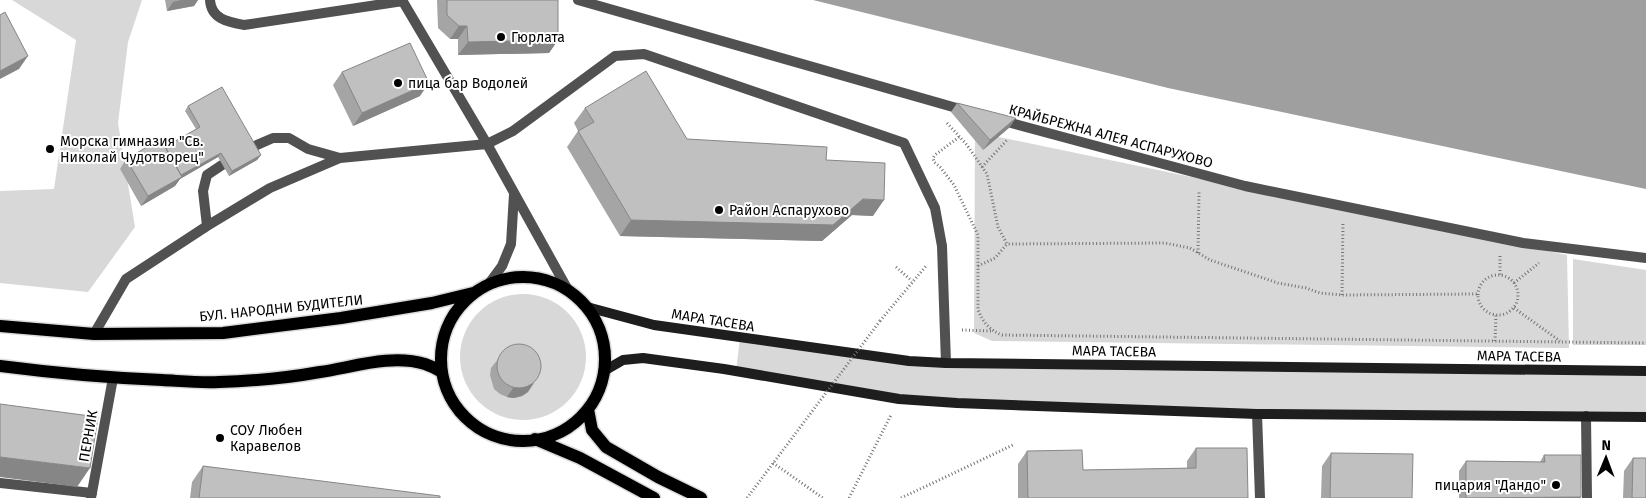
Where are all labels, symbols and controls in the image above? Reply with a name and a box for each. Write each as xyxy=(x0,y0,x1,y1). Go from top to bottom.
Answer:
place label: Гюрлата xyxy=(511,29,565,46)
marker: Гюрлата xyxy=(495,31,507,43)
place label: пица бар Водолей xyxy=(408,75,528,92)
marker: пица бар Водолей xyxy=(392,77,404,89)
street label: КРАЙБРЕЖНА АЛЕЯ АСПАРУХОВО xyxy=(1007,101,1215,172)
place label: Морска гимназия "Св. Николай Чудотворец" xyxy=(60,133,204,166)
marker: Морска гимназия "Св. Николай Чудотворец" xyxy=(44,143,56,155)
place label: Район Аспарухово xyxy=(729,202,849,219)
marker: Район Аспарухово xyxy=(713,204,725,216)
street label: БУЛ. НАРОДНИ БУДИТЕЛИ xyxy=(198,291,364,326)
street label: МАРА ТАСЕВА xyxy=(670,306,756,335)
street label: МАРА ТАСЕВА xyxy=(1072,342,1156,361)
street label: МАРА ТАСЕВА xyxy=(1477,347,1561,366)
street label: ПЕРНИК xyxy=(76,408,102,463)
place label: СОУ Любен Каравелов xyxy=(230,422,303,455)
marker: СОУ Любен Каравелов xyxy=(214,432,226,444)
north arrow xyxy=(1581,433,1631,483)
text: N xyxy=(1601,437,1611,454)
place label: пицария "Дандо" xyxy=(1434,477,1546,494)
marker: пицария "Дандо" xyxy=(1550,479,1562,491)

